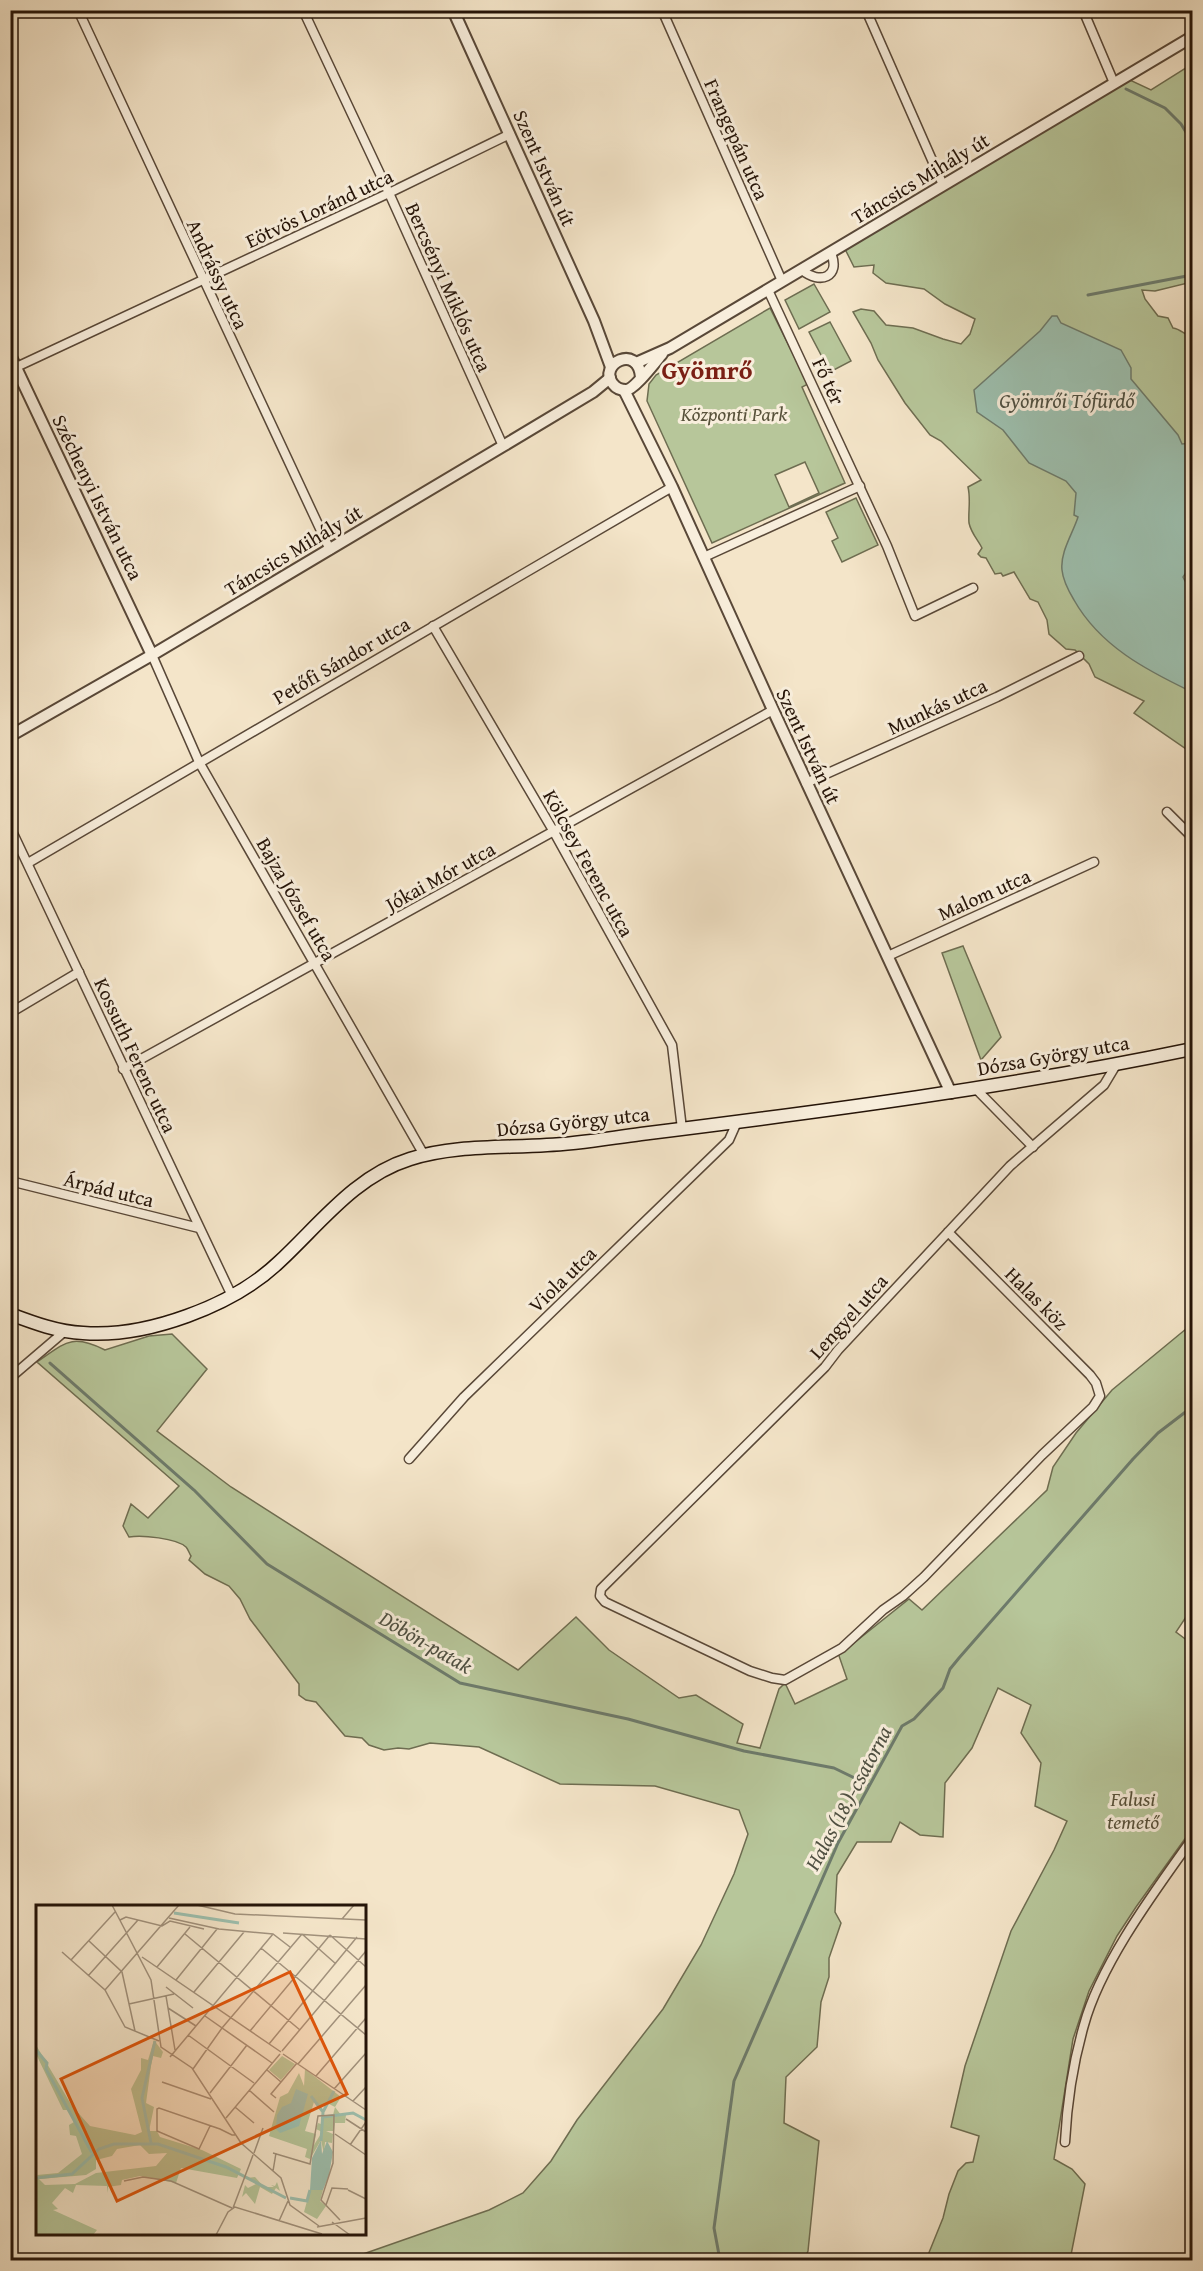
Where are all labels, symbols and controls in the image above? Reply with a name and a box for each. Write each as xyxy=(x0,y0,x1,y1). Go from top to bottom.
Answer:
street label: Frangepán utca xyxy=(697,74,777,205)
street label: Szent István út xyxy=(506,105,584,231)
street label: Táncsics Mihály út xyxy=(846,125,994,231)
street label: Eötvös Loránd utca xyxy=(240,161,398,255)
street label: Bercsényi Miklós utca xyxy=(399,198,500,377)
street label: Andrássy utca xyxy=(180,214,256,334)
district label: Gyömrő xyxy=(661,350,753,389)
street label: Fő tér xyxy=(805,353,853,409)
water label: Gyömrői Tófürdő xyxy=(999,385,1136,416)
park label: Központi Park xyxy=(680,399,788,428)
street label: Széchenyi István utca xyxy=(45,409,151,585)
street label: Táncsics Mihály út xyxy=(219,497,367,603)
street label: Petőfi Sándor utca xyxy=(267,609,415,711)
street label: Munkás utca xyxy=(883,670,992,742)
street label: Szent István út xyxy=(770,683,848,809)
street label: Kölcsey Ferenc utca xyxy=(536,784,642,942)
street label: Bajza József utca xyxy=(250,832,344,967)
street label: Jókai Mór utca xyxy=(377,834,501,920)
street label: Malom utca xyxy=(933,860,1035,927)
street label: Kossuth Ferenc utca xyxy=(87,973,185,1138)
street label: Dózsa György utca xyxy=(975,1027,1132,1083)
street label: Dózsa György utca xyxy=(495,1098,651,1143)
street label: Árpád utca xyxy=(61,1164,158,1214)
street label: Viola utca xyxy=(522,1239,603,1319)
street label: Halas köz xyxy=(999,1260,1075,1336)
street label: Lengyel utca xyxy=(802,1267,894,1365)
water label: Döbön-patak xyxy=(373,1602,479,1681)
water label: Halas (18.)-csatorna xyxy=(796,1720,899,1877)
park label: Falusi temető xyxy=(1107,1784,1160,1836)
inset map xyxy=(36,1905,366,2235)

